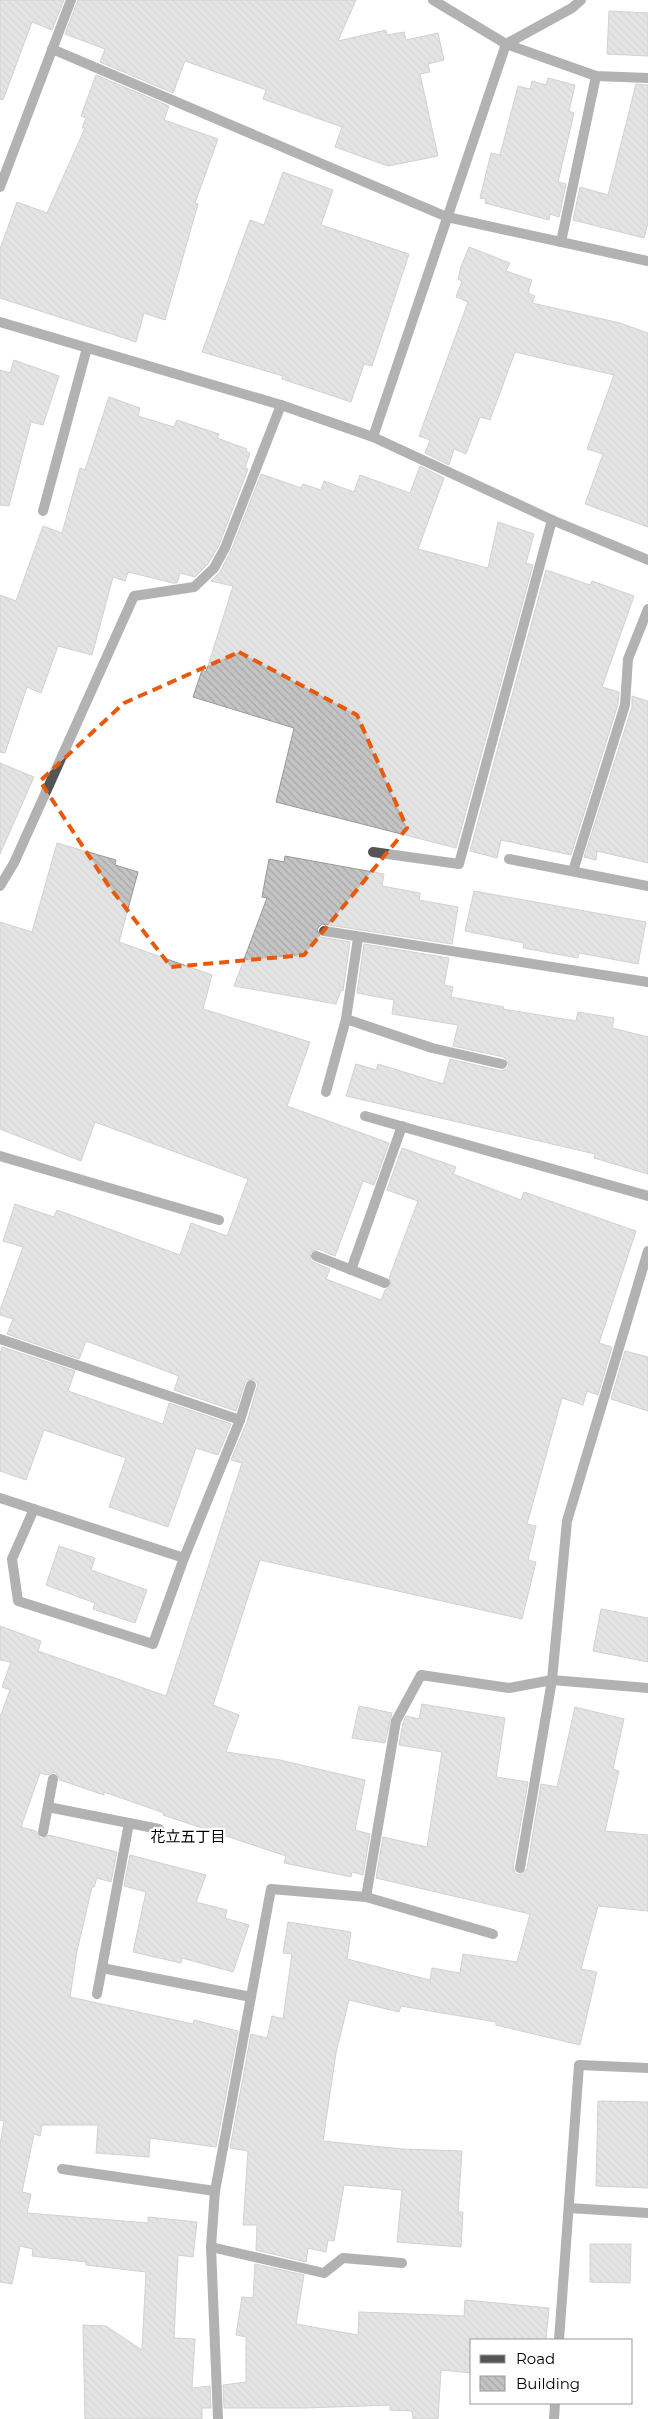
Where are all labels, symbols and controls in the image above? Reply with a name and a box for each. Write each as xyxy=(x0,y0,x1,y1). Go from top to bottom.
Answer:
district label: 花立五丁目 xyxy=(150,1827,226,1846)
legend xyxy=(470,2339,633,2404)
text: Road xyxy=(516,2349,555,2368)
text: Building xyxy=(516,2374,580,2393)

